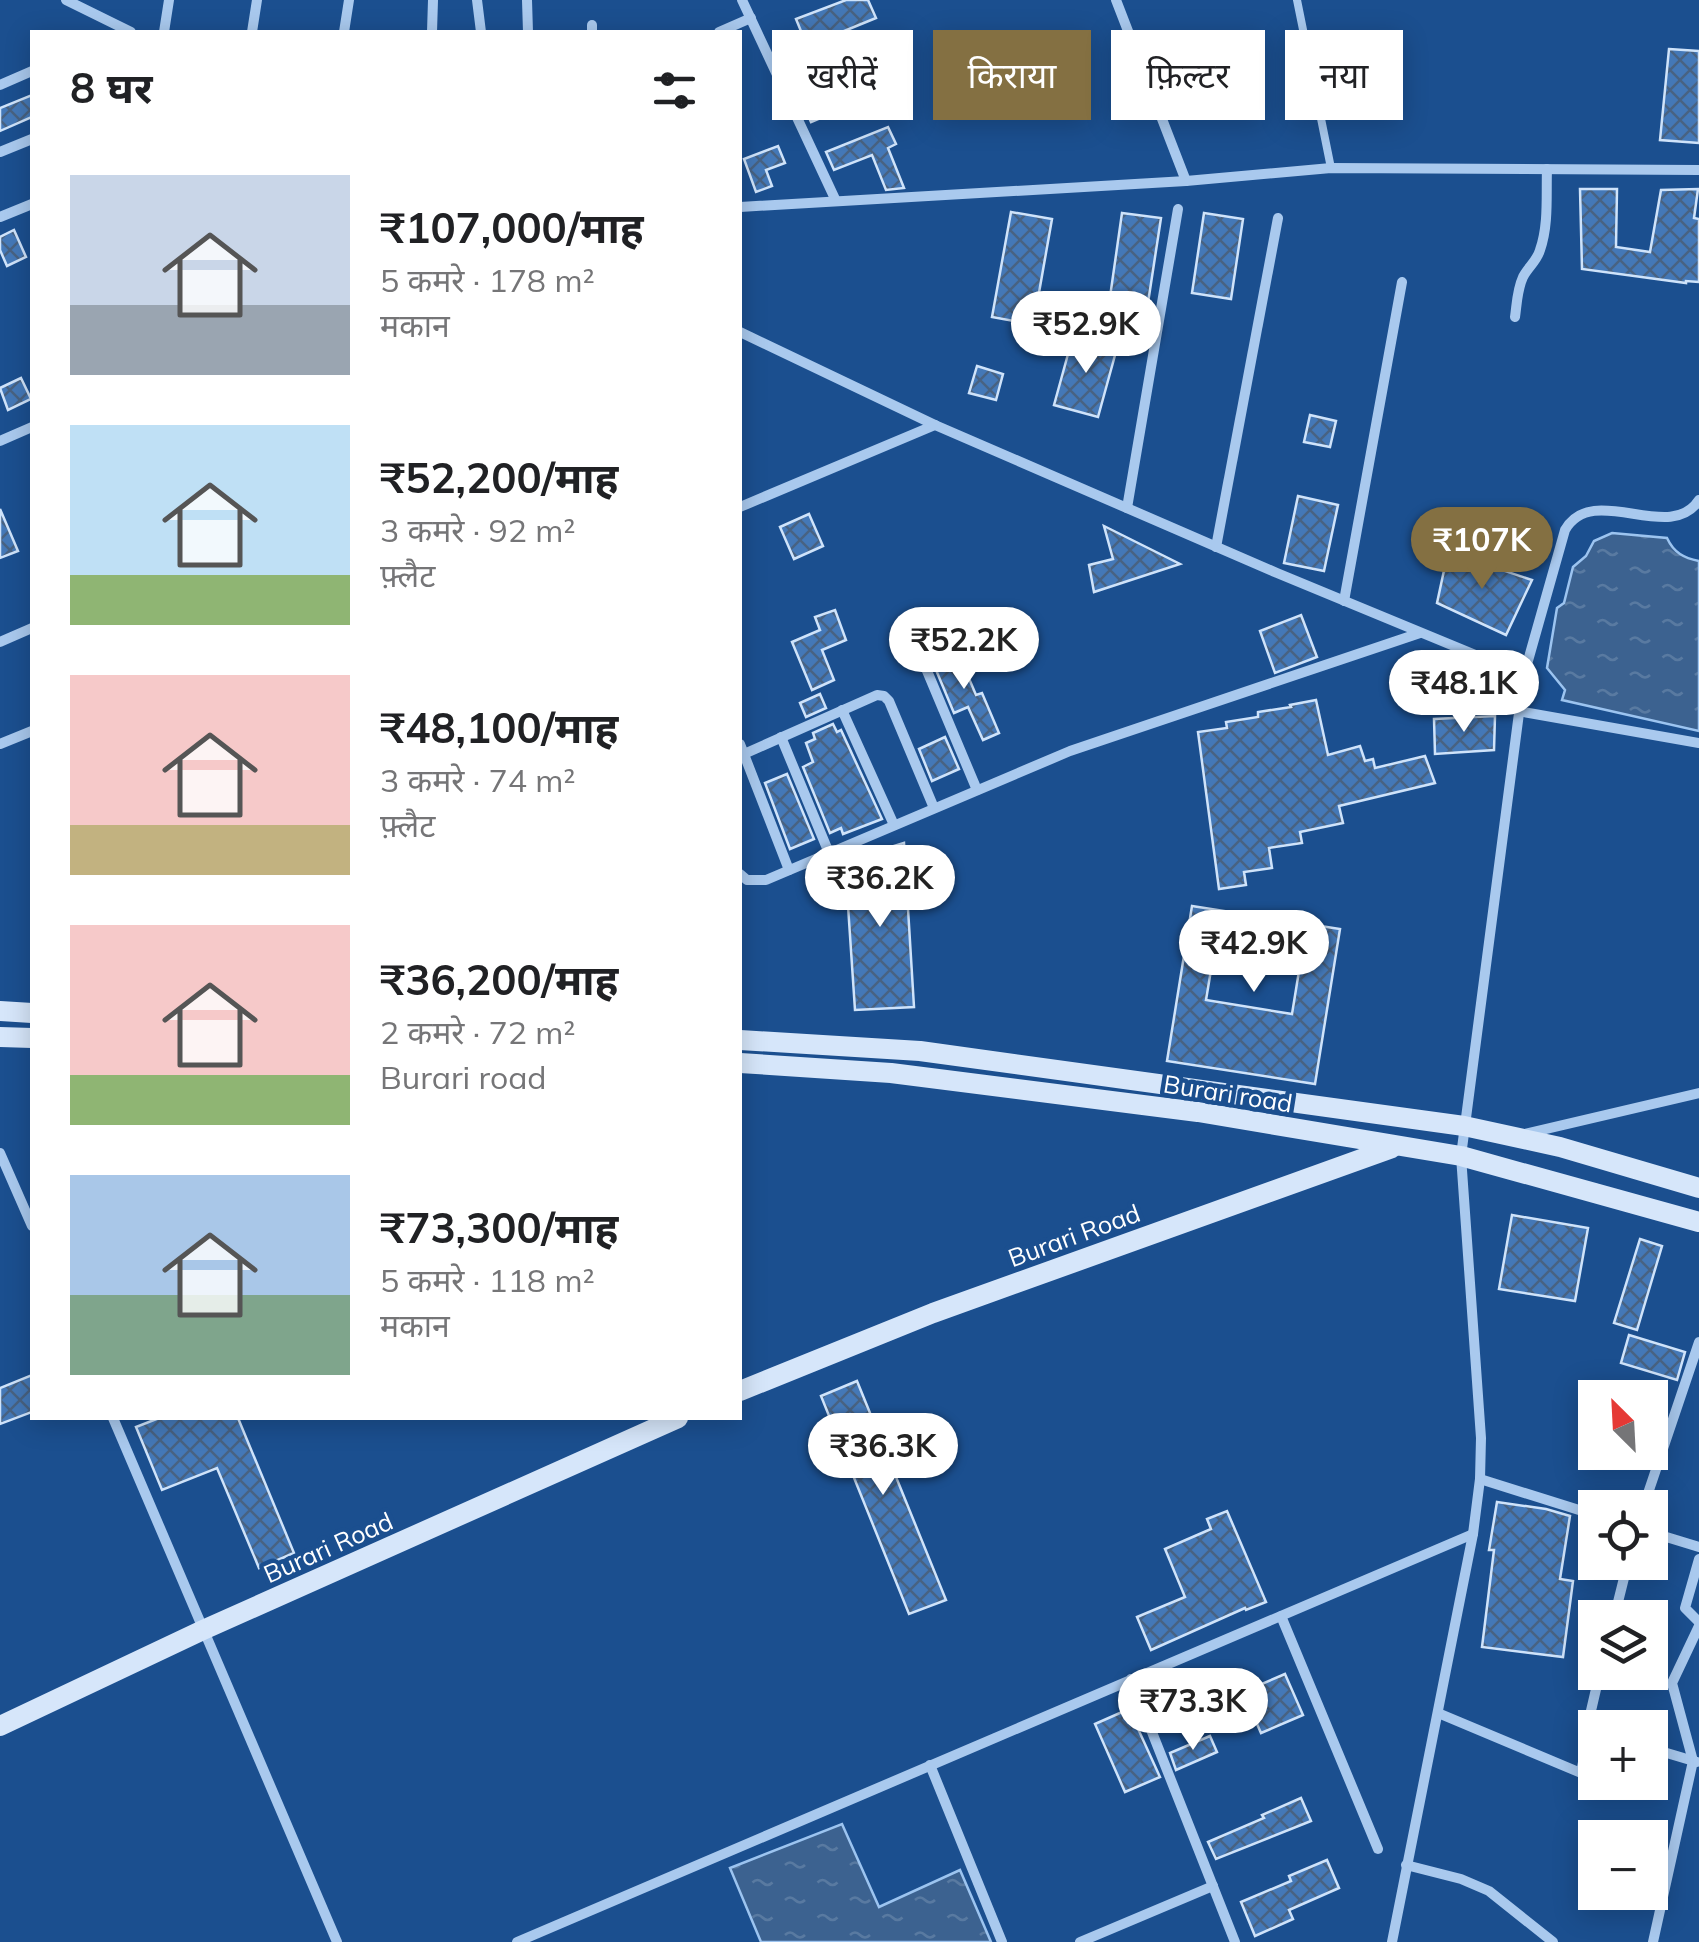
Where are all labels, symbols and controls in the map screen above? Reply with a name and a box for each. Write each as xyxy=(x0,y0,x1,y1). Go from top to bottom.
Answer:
chip: खरीदें xyxy=(772,30,913,120)
chip: किराया xyxy=(933,30,1091,120)
chip: फ़िल्टर xyxy=(1111,30,1265,120)
chip: नया xyxy=(1285,30,1403,120)
text: 8 घर xyxy=(70,61,152,114)
icon: filters xyxy=(647,63,702,118)
text: ₹107,000/माह xyxy=(380,201,644,254)
icon: home xyxy=(150,215,270,335)
text: 5 कमरे · 178 m² xyxy=(380,260,595,300)
pin: ₹52.9K xyxy=(1005,291,1167,376)
text: ₹52.9K xyxy=(1033,303,1139,343)
text: मकान xyxy=(380,305,450,345)
text: ₹52,200/माह xyxy=(380,451,618,504)
icon: home xyxy=(150,465,270,585)
pin: ₹107K xyxy=(1412,507,1552,592)
text: 3 कमरे · 92 m² xyxy=(380,510,575,550)
text: ₹107K xyxy=(1433,519,1531,559)
text: फ़्लैट xyxy=(380,555,435,595)
pin: ₹52.2K xyxy=(883,607,1045,692)
text: ₹52.2K xyxy=(911,619,1017,659)
pin: ₹48.1K xyxy=(1383,650,1545,735)
text: ₹48.1K xyxy=(1411,662,1517,702)
text: ₹48,100/माह xyxy=(380,701,618,754)
icon: home xyxy=(150,715,270,835)
text: 3 कमरे · 74 m² xyxy=(380,760,575,800)
text: फ़्लैट xyxy=(380,805,435,845)
pin: ₹36.2K xyxy=(799,845,961,930)
text: ₹36.2K xyxy=(827,857,933,897)
pin: ₹42.9K xyxy=(1173,910,1335,995)
text: ₹42.9K xyxy=(1201,922,1307,962)
text: ₹36,200/माह xyxy=(380,953,618,1006)
icon: home xyxy=(150,965,270,1085)
text: 2 कमरे · 72 m² xyxy=(380,1012,575,1052)
text: Burari road xyxy=(380,1057,547,1097)
street label: Burari road xyxy=(1161,1068,1295,1118)
street label: Burari Road xyxy=(1004,1197,1144,1273)
text: ₹73,300/माह xyxy=(380,1201,618,1254)
icon: home xyxy=(150,1215,270,1335)
text: 5 कमरे · 118 m² xyxy=(380,1260,595,1300)
text: मकान xyxy=(380,1305,450,1345)
north arrow xyxy=(1578,1380,1668,1470)
map controls xyxy=(1578,1380,1668,1910)
pin: ₹36.3K xyxy=(802,1413,964,1498)
text: ₹36.3K xyxy=(830,1425,936,1465)
button: locate xyxy=(1578,1490,1668,1580)
street label: Burari Road xyxy=(259,1505,397,1589)
button: layers xyxy=(1578,1600,1668,1690)
pin: ₹73.3K xyxy=(1112,1668,1274,1753)
text: ₹73.3K xyxy=(1140,1680,1246,1720)
button: + xyxy=(1578,1710,1668,1800)
button: − xyxy=(1578,1820,1668,1910)

